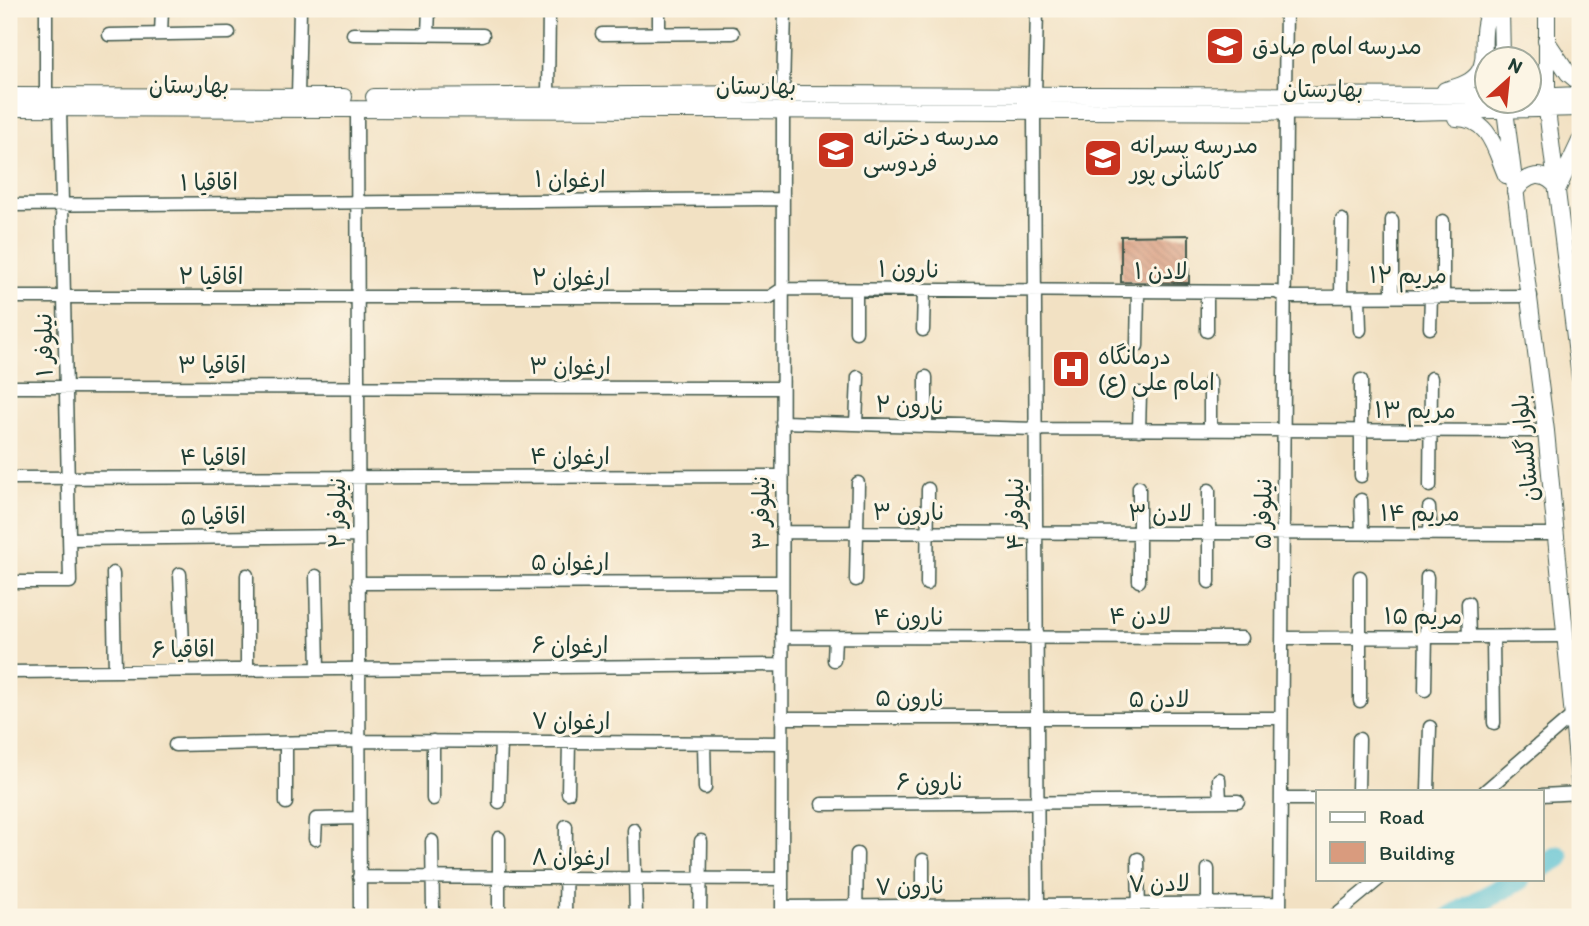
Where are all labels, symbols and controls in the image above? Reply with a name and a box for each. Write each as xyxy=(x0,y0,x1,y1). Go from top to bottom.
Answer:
school or university icon: مدرسه امام صادق xyxy=(1204,25,1246,67)
place label: مدرسه امام صادق xyxy=(1252,32,1422,64)
north arrow xyxy=(1474,46,1544,116)
text: N xyxy=(1505,52,1526,78)
street label: بهارستان xyxy=(149,71,229,99)
street label: بهارستان xyxy=(716,72,796,100)
street label: بهارستان xyxy=(1283,75,1363,103)
place label: مدرسه دخترانه فردوسی xyxy=(863,123,999,178)
school or university icon: مدرسه دخترانه فردوسی xyxy=(815,129,857,171)
place label: مدرسه پسرانه کاشانی پور xyxy=(1128,131,1258,186)
school or university icon: مدرسه پسرانه کاشانی پور xyxy=(1082,137,1124,179)
street label: ارغوان ۱ xyxy=(534,165,606,193)
street label: اقاقیا ۱ xyxy=(180,167,238,197)
street label: نارون ۱ xyxy=(878,254,940,284)
street label: لادن ۱ xyxy=(1134,257,1188,285)
street label: مریم ۱۲ xyxy=(1369,261,1447,293)
street label: اقاقیا ۲ xyxy=(178,262,244,290)
street label: ارغوان ۲ xyxy=(532,263,610,291)
street label: نیلوفر ۱ xyxy=(29,313,60,377)
place label: درمانگاه امام علی (ع) xyxy=(1098,342,1215,400)
hospital icon: درمانگاه امام علی (ع) xyxy=(1050,348,1092,390)
street label: اقاقیا ۳ xyxy=(178,351,246,379)
street label: ارغوان ۳ xyxy=(529,352,611,380)
street label: نارون ۲ xyxy=(875,390,945,420)
street label: بلوار گلستان xyxy=(1505,393,1545,503)
street label: مریم ۱۳ xyxy=(1374,396,1456,428)
street label: ارغوان ۴ xyxy=(530,442,610,470)
street label: اقاقیا ۴ xyxy=(180,443,246,471)
street label: نیلوفر ۳ xyxy=(747,476,776,550)
street label: نیلوفر ۲ xyxy=(323,478,352,548)
street label: نیلوفر ۴ xyxy=(1001,478,1030,550)
street label: نیلوفر ۵ xyxy=(1248,478,1279,550)
street label: نارون ۳ xyxy=(873,498,945,526)
street label: لادن ۳ xyxy=(1128,499,1192,527)
street label: مریم ۱۴ xyxy=(1380,499,1460,531)
street label: اقاقیا ۵ xyxy=(180,501,246,531)
street label: ارغوان ۵ xyxy=(531,548,609,576)
street label: لادن ۴ xyxy=(1109,602,1171,630)
street label: مریم ۱۵ xyxy=(1384,602,1462,634)
street label: نارون ۴ xyxy=(874,603,944,631)
street label: ارغوان ۶ xyxy=(532,631,608,659)
street label: اقاقیا ۶ xyxy=(151,634,215,664)
street label: نارون ۵ xyxy=(875,683,945,713)
street label: لادن ۵ xyxy=(1129,685,1189,713)
street label: ارغوان ۷ xyxy=(532,707,611,735)
street label: نارون ۶ xyxy=(896,768,964,796)
legend xyxy=(1316,790,1544,880)
text: Road xyxy=(1379,804,1425,829)
text: Building xyxy=(1379,840,1455,865)
street label: ارغوان ۸ xyxy=(532,843,610,871)
street label: لادن ۷ xyxy=(1128,868,1190,898)
street label: نارون ۷ xyxy=(875,871,945,901)

